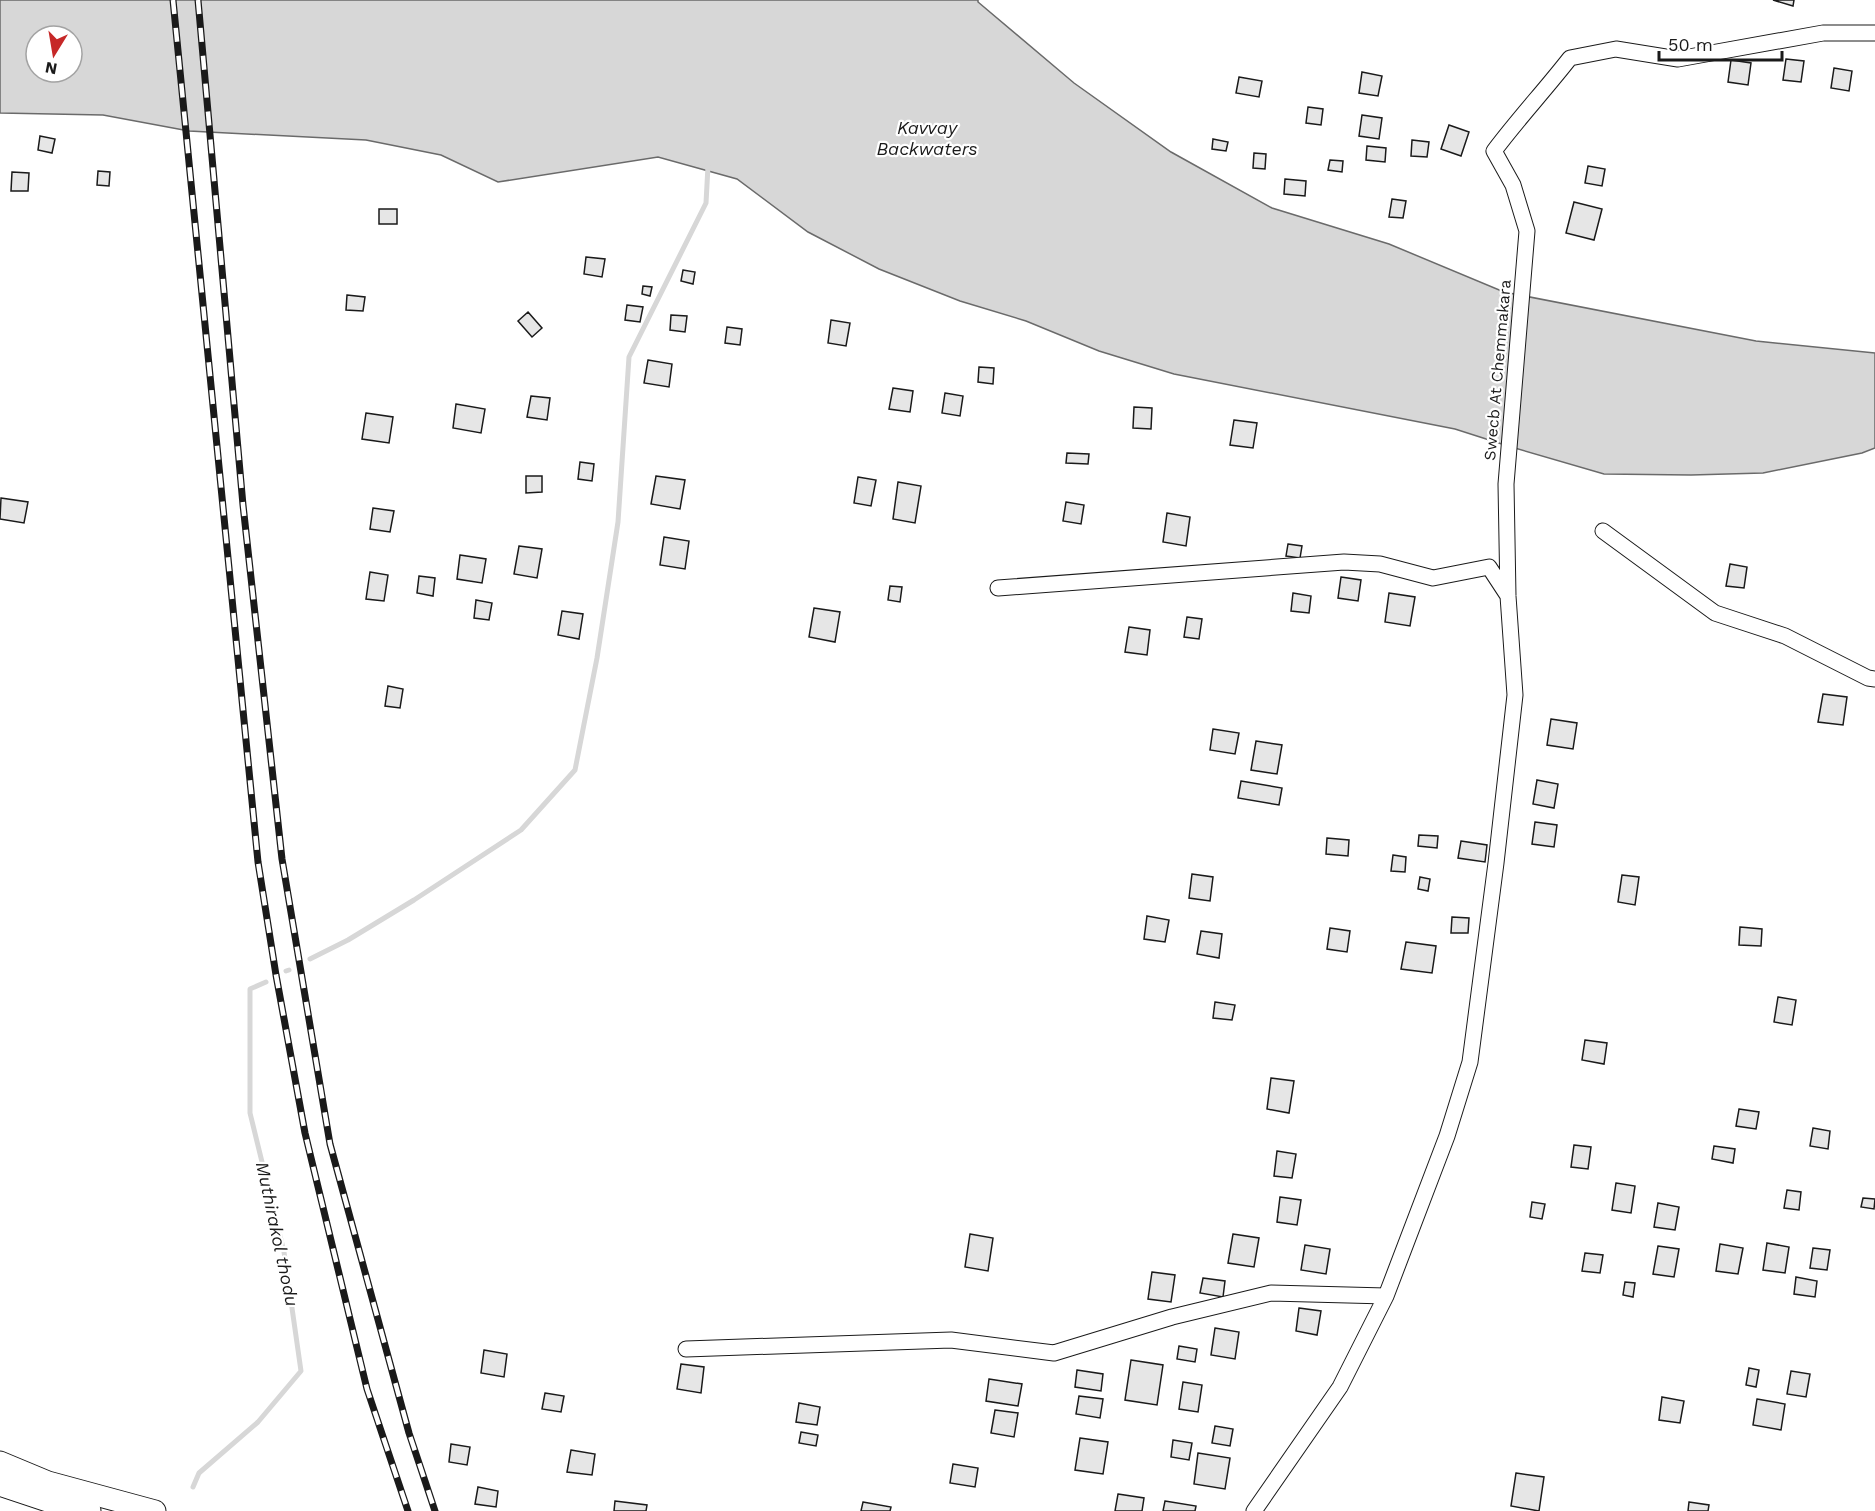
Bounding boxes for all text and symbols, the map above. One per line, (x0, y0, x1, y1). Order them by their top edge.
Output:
north arrow (24, 24, 84, 84)
scale bar (1659, 24, 1782, 62)
text: 50 m (1668, 34, 1713, 55)
text: N (44, 58, 59, 79)
water label: Kavvay Backwaters (876, 117, 978, 159)
street label: Swecb At Chemmakara (1480, 279, 1515, 461)
water label: Muthirakol thodu (252, 1160, 303, 1308)

